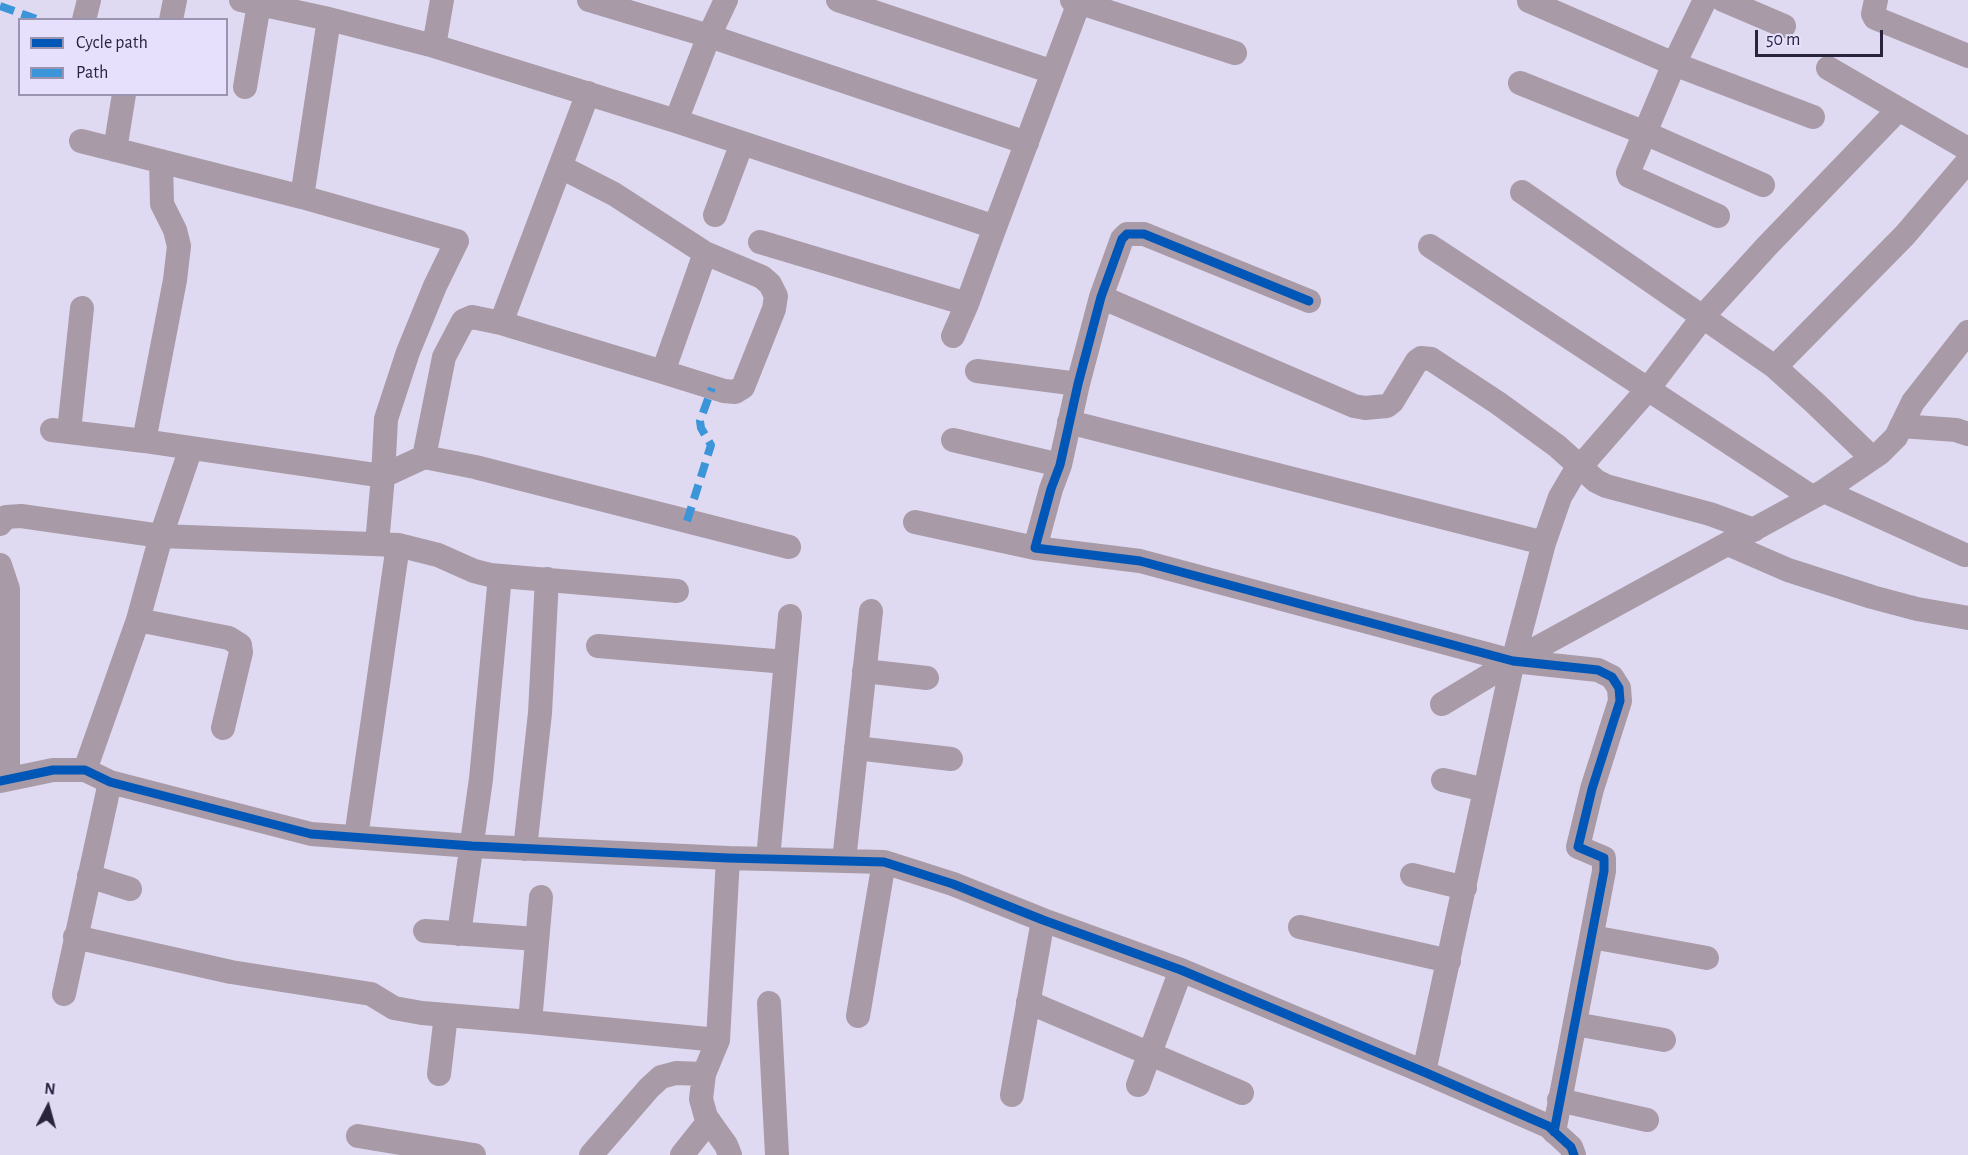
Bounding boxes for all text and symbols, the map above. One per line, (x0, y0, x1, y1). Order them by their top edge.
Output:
legend (18, 18, 228, 96)
scale bar (1758, 18, 1886, 56)
text: 50 m (1766, 31, 1800, 49)
text: Cycle path (76, 34, 148, 52)
text: Path (76, 64, 108, 82)
north arrow (18, 1077, 78, 1137)
text: N (44, 1081, 56, 1098)

